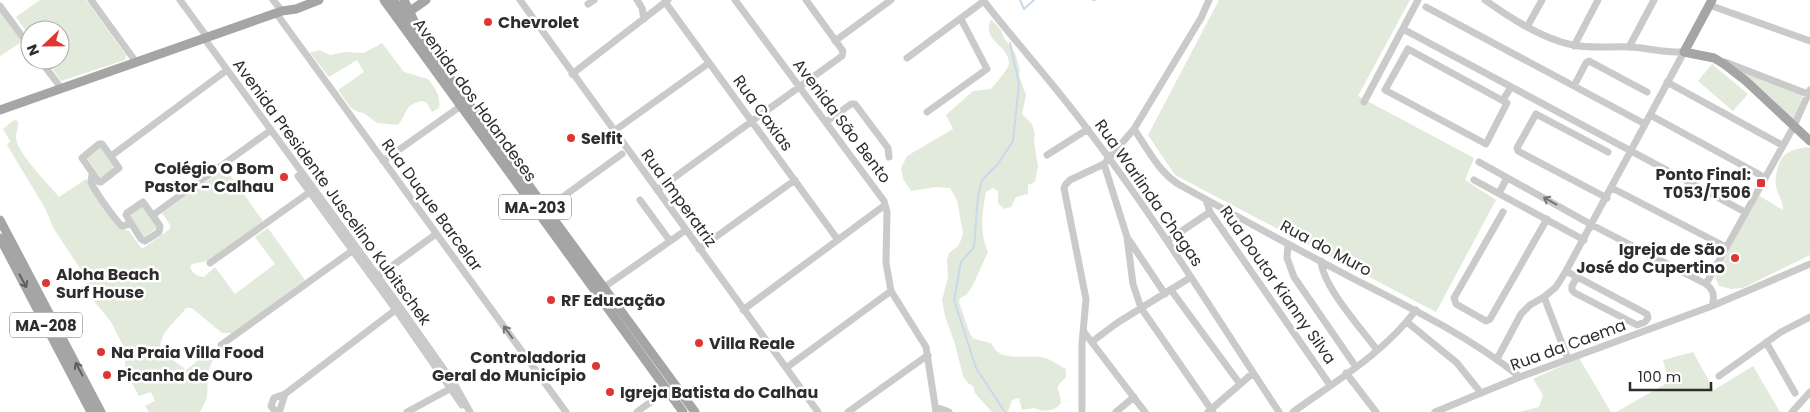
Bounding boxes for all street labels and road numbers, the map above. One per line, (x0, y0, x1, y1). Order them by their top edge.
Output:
street label: Avenida dos Holandeses (408, 14, 542, 186)
street label: Avenida Presidente Juscelino Kubitschek (227, 54, 437, 331)
street label: Avenida São Bento (788, 54, 896, 188)
street label: Rua Caxias (728, 70, 798, 156)
street label: Rua Warlinda Chagas (1089, 115, 1209, 271)
street label: Rua Duque Barcelar (376, 134, 488, 276)
street label: Rua Imperatriz (636, 144, 722, 252)
road number: MA-203 (499, 194, 571, 220)
street label: Rua Doutor Kianny Silva (1215, 201, 1341, 369)
street label: Rua do Muro (1276, 214, 1376, 282)
road number: MA-208 (10, 312, 82, 338)
street label: Rua da Caema (1507, 313, 1629, 377)

